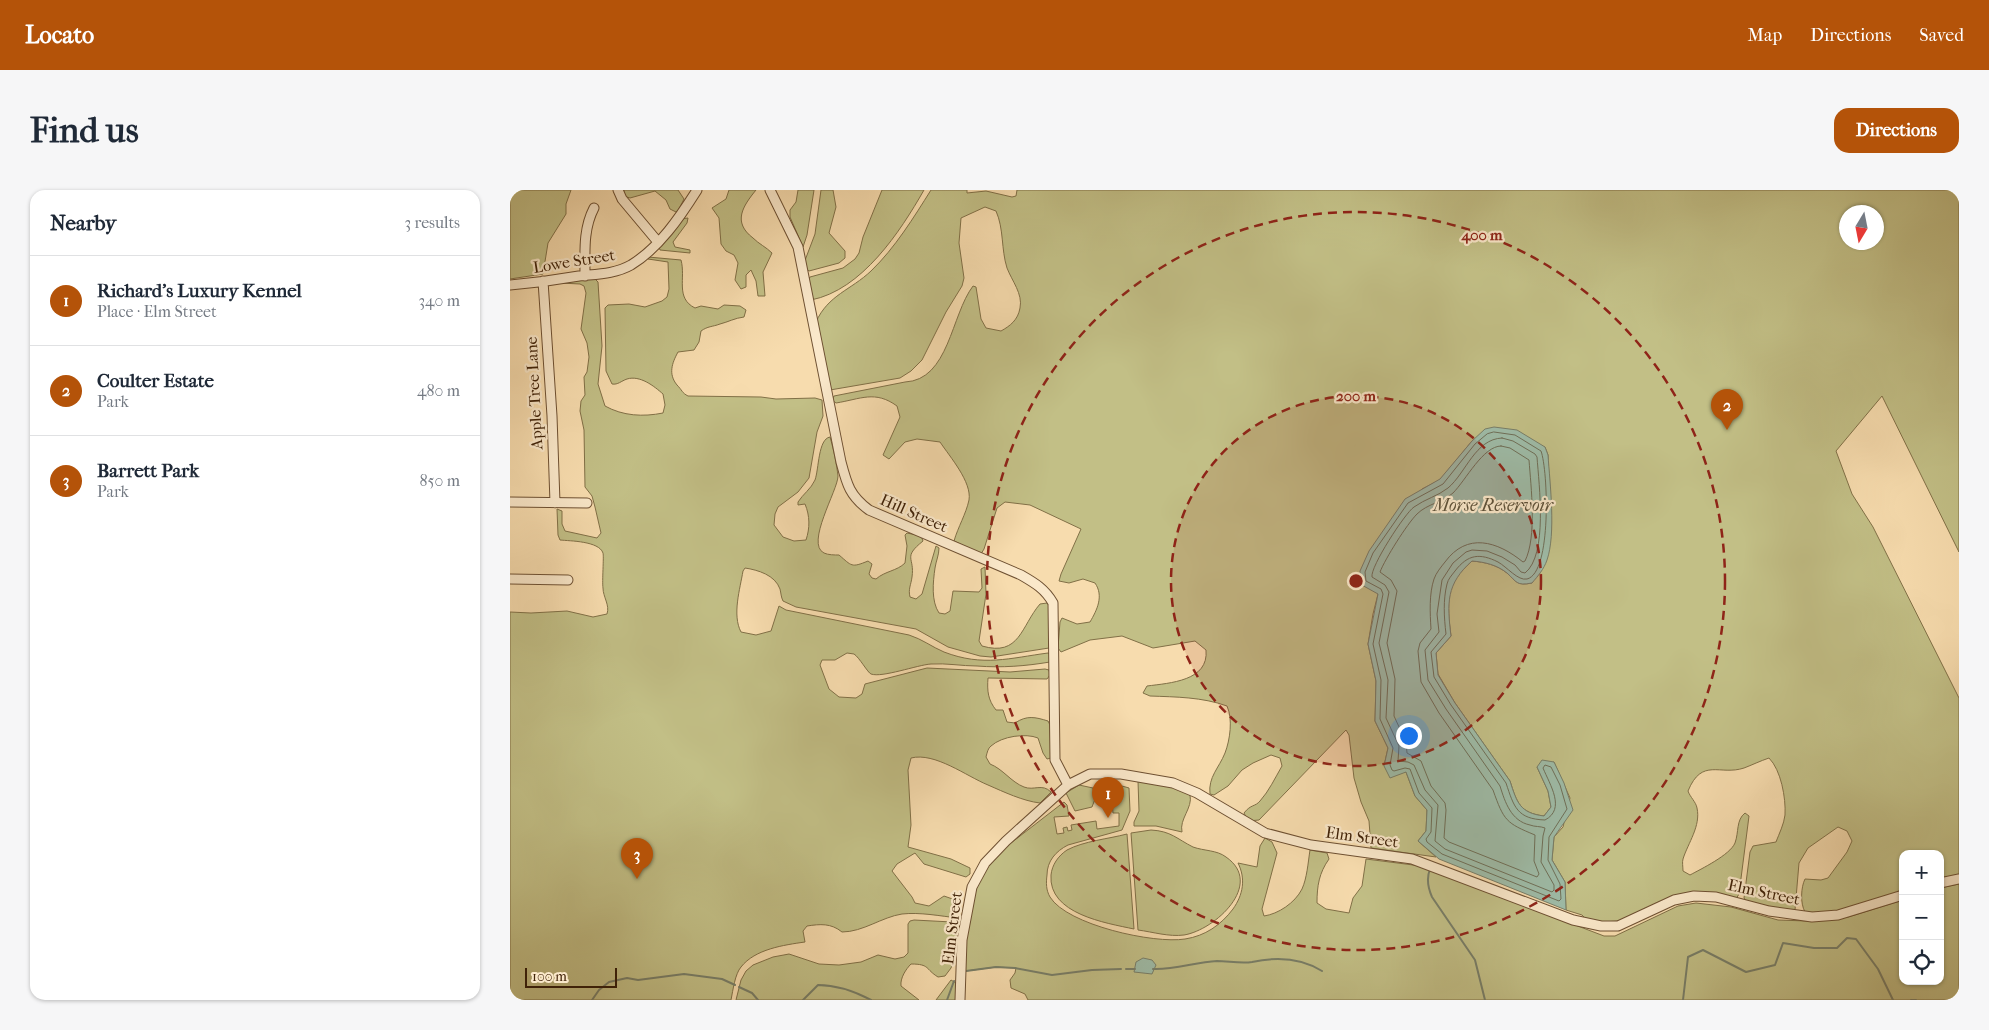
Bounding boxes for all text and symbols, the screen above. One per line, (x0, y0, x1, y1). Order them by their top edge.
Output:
text: Locato (25, 21, 94, 49)
text: Map (1748, 25, 1782, 46)
text: Directions (1810, 25, 1891, 46)
text: Saved (1919, 25, 1964, 46)
button: Directions (1834, 108, 1959, 153)
text: Find us (30, 110, 139, 151)
north arrow (1839, 205, 1884, 250)
text: Nearby (50, 211, 116, 235)
text: 3 results (404, 213, 460, 232)
text: 400 m (1460, 226, 1503, 244)
street label: Lowe Street (532, 245, 617, 277)
text: Richard's Luxury Kennel (97, 280, 302, 302)
text: 1 (63, 291, 69, 310)
text: 340 m (418, 291, 460, 310)
text: Place · Elm Street (97, 302, 217, 321)
street label: Apple Tree Lane (522, 336, 546, 451)
text: Coulter Estate (97, 370, 214, 392)
text: 2 (62, 381, 70, 400)
text: 480 m (417, 381, 460, 400)
text: 200 m (1336, 387, 1376, 405)
pin: 2 (1711, 389, 1743, 430)
text: Park (97, 392, 129, 411)
text: Barrett Park (97, 460, 199, 482)
text: 3 (63, 471, 69, 490)
text: 850 m (420, 471, 460, 490)
text: Park (97, 482, 129, 501)
street label: Hill Street (877, 490, 951, 536)
water label: Morse Reservoir (1431, 495, 1555, 516)
centre of rings (1347, 572, 1365, 590)
your location (1396, 723, 1422, 749)
pin: 1 (1092, 777, 1124, 818)
street label: Elm Street (1324, 823, 1400, 852)
pin: 3 (621, 838, 653, 879)
map controls (1899, 850, 1944, 985)
button: + (1899, 850, 1944, 895)
street label: Elm Street (1726, 875, 1802, 909)
street label: Elm Street (938, 890, 966, 965)
button: − (1899, 895, 1944, 940)
button: locate (1899, 940, 1944, 985)
scale bar (525, 965, 618, 988)
text: 100 m (532, 968, 567, 985)

